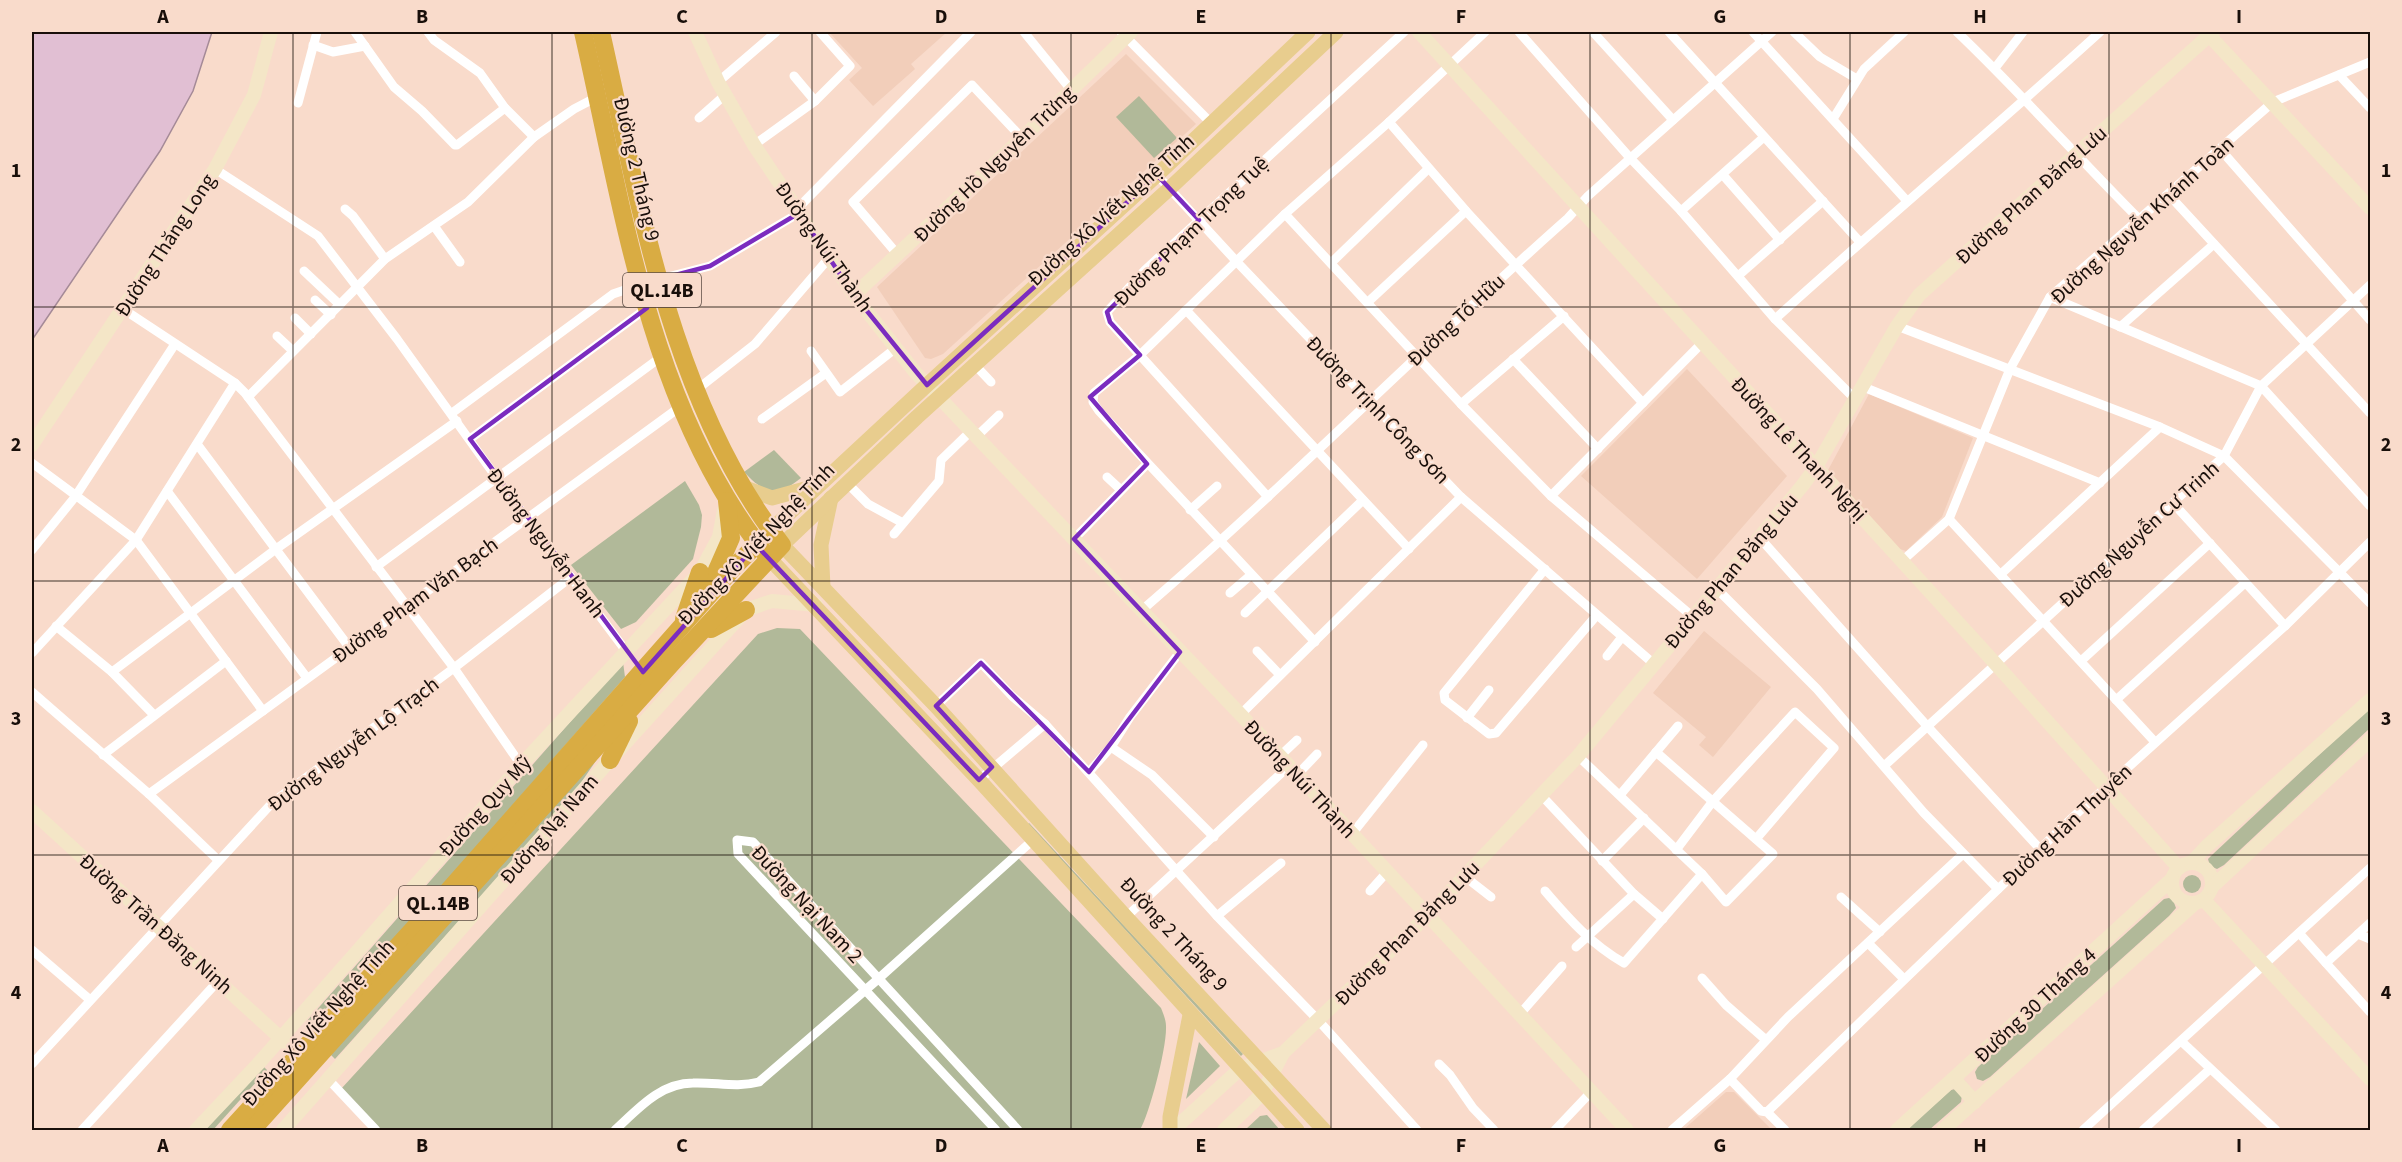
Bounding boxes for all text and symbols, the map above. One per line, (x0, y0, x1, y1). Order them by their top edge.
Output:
text: A (156, 3, 169, 31)
text: B (416, 3, 428, 31)
text: C (676, 3, 688, 31)
text: D (935, 3, 947, 31)
text: E (1196, 3, 1206, 31)
text: F (1456, 3, 1466, 31)
text: G (1714, 3, 1726, 31)
text: H (1973, 3, 1987, 31)
text: I (2236, 3, 2242, 31)
street label: Đường Hồ Nguyên Trừng (907, 79, 1082, 249)
street label: Đường 2 Tháng 9 (606, 94, 668, 244)
street label: Đường Phan Đăng Lưu (1948, 119, 2114, 271)
street label: Đường Xô Viết Nghệ Tĩnh (1021, 127, 1201, 293)
street label: Đường Nguyễn Khánh Toàn (2043, 129, 2241, 311)
street label: Đường Phạm Trọng Tuệ (1107, 149, 1275, 313)
text: 1 (11, 157, 21, 185)
text: 1 (2381, 157, 2391, 185)
street label: Đường Thăng Long (107, 167, 223, 323)
street label: Đường Núi Thành (768, 176, 880, 318)
street label: Đường Tố Hữu (1400, 267, 1512, 373)
road number: QL.14B (623, 273, 701, 307)
street label: Đường Trịnh Công Sơn (1299, 329, 1457, 491)
street label: Đường Lê Thanh Nghị (1724, 370, 1874, 528)
text: 2 (11, 431, 21, 459)
text: 2 (2381, 431, 2391, 459)
street label: Đường Nguyễn Cư Trinh (2052, 454, 2226, 614)
street label: Đường Xô Viết Nghệ Tĩnh (670, 456, 842, 632)
street label: Đường Nguyễn Hanh (480, 462, 612, 624)
street label: Đường Phan Đăng Lưu (1657, 487, 1805, 655)
street label: Đường Phạm Văn Bạch (326, 530, 504, 670)
street label: Đường Nguyễn Lộ Trạch (261, 669, 445, 819)
text: 3 (11, 705, 21, 733)
text: 3 (2381, 705, 2391, 733)
street label: Đường Núi Thành (1237, 713, 1363, 845)
street label: Đường Quy Mỹ (431, 749, 539, 863)
street label: Đường Hàn Thuyên (1995, 757, 2139, 893)
street label: Đường Nại Nam (493, 767, 605, 891)
street label: Đường Nại Nam 2 (744, 838, 870, 970)
street label: Đường Trần Đăng Ninh (73, 847, 239, 1001)
street label: Đường Phan Đăng Lưu (1327, 853, 1487, 1013)
street label: Đường 2 Tháng 9 (1113, 870, 1235, 998)
road number: QL.14B (399, 886, 477, 920)
street label: Đường Xô Viết Nghệ Tĩnh (235, 933, 401, 1113)
street label: Đường 30 Tháng 4 (1967, 940, 2103, 1070)
text: 4 (11, 979, 22, 1007)
text: 4 (2381, 979, 2392, 1007)
text: A (156, 1132, 169, 1160)
text: B (416, 1132, 428, 1160)
text: C (676, 1132, 688, 1160)
text: D (935, 1132, 947, 1160)
text: E (1196, 1132, 1206, 1160)
text: F (1456, 1132, 1466, 1160)
text: G (1714, 1132, 1726, 1160)
text: H (1973, 1132, 1987, 1160)
text: I (2236, 1132, 2242, 1160)

